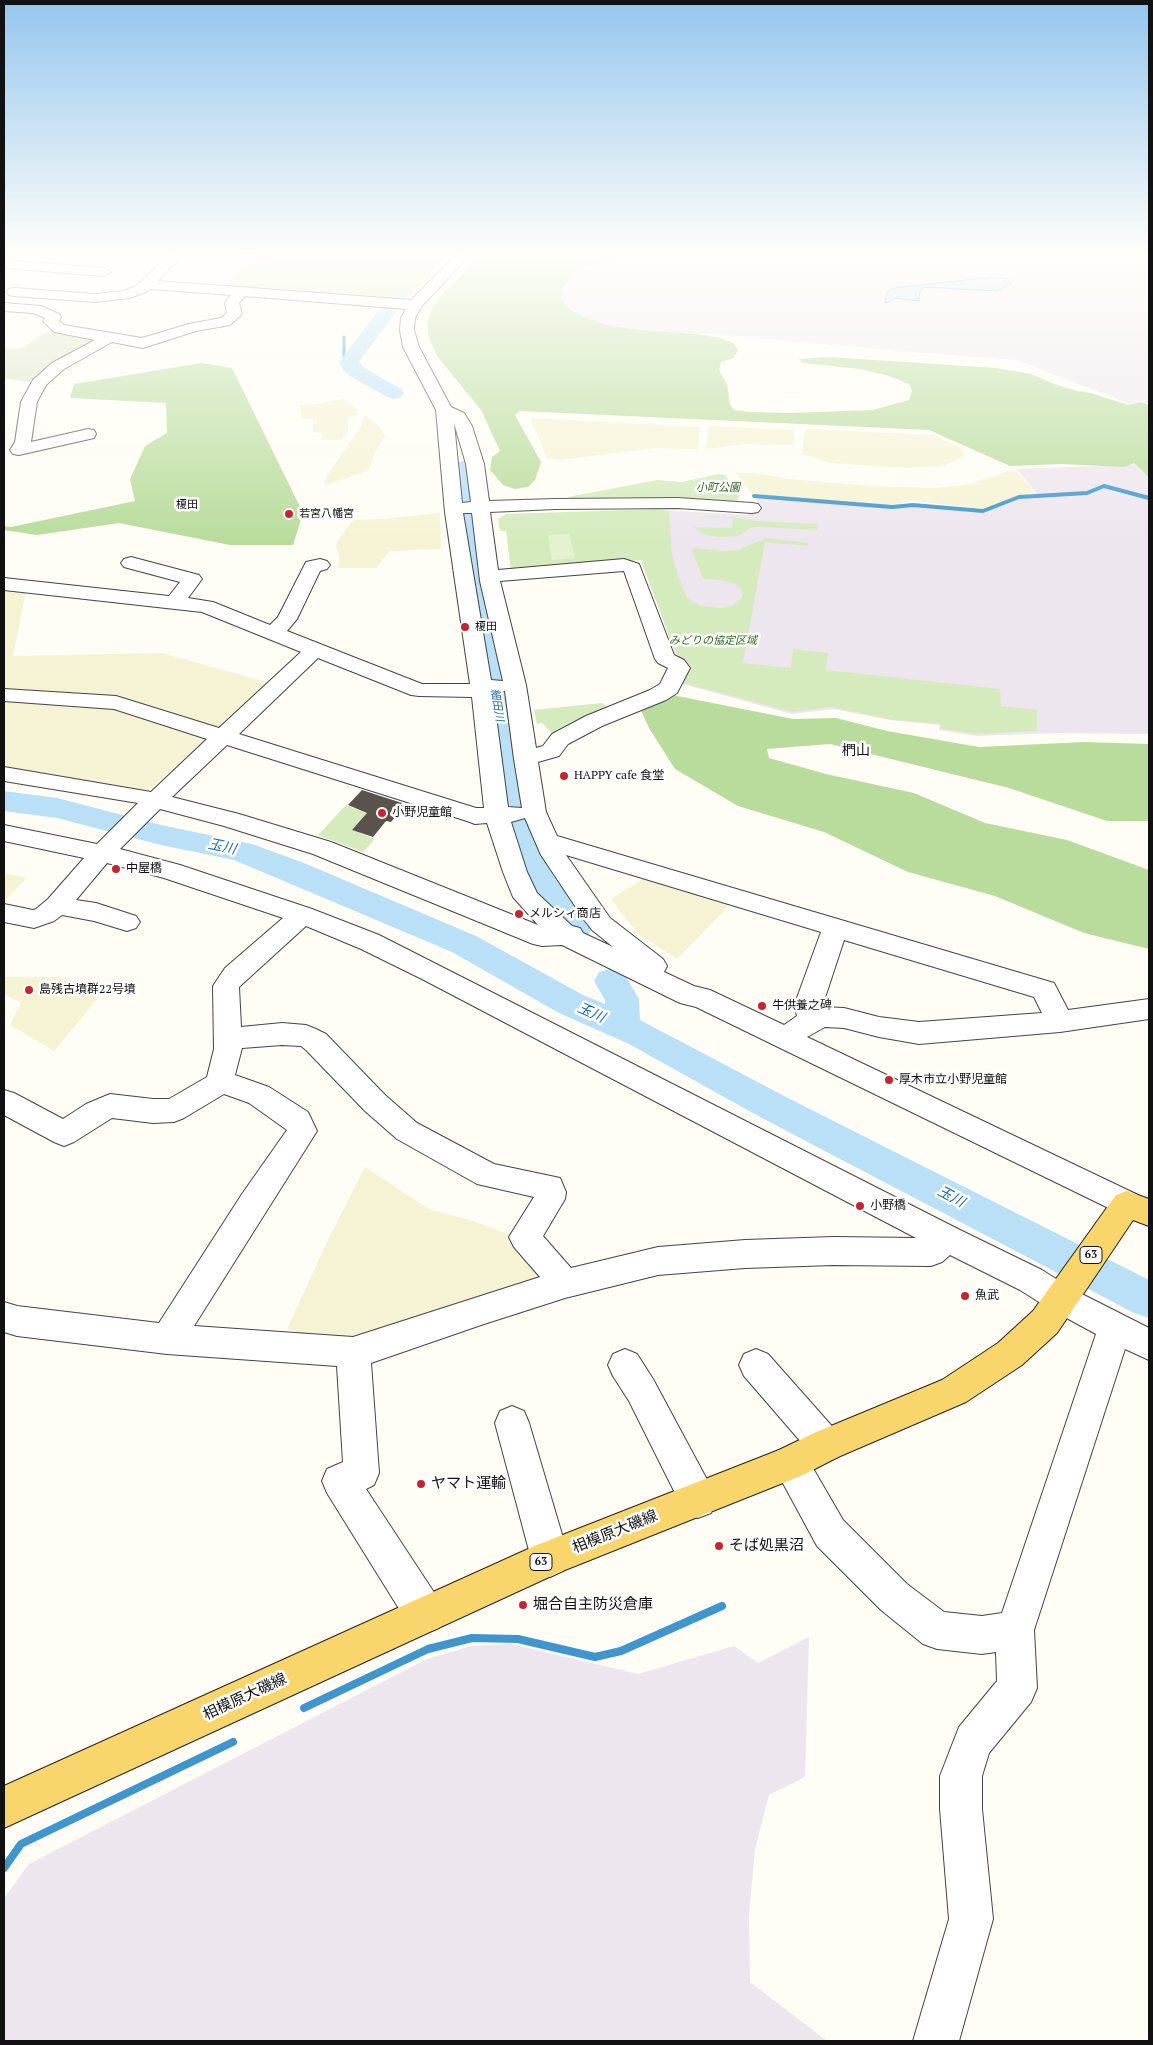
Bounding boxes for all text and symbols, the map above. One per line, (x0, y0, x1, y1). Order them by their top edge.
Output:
park label: 小町公園 (696, 481, 740, 495)
district label: 榎田 (176, 498, 198, 512)
place label: 若宮八幡宮 (299, 507, 354, 521)
marker: 若宮八幡宮 (283, 508, 295, 520)
place label: 榎田 (475, 620, 497, 634)
marker: 榎田 (459, 621, 471, 633)
park label: みどりの協定区域 (669, 634, 757, 648)
water label: 細田川 (488, 688, 506, 722)
district label: 椚山 (842, 743, 870, 759)
place label: HAPPY cafe 食堂 (574, 769, 664, 783)
marker: HAPPY cafe 食堂 (558, 770, 570, 782)
place label: 小野児童館 (392, 806, 452, 820)
marker: 小野児童館 (376, 807, 388, 819)
water label: 玉川 (207, 836, 237, 858)
place label: 中屋橋 (126, 862, 162, 876)
marker: 中屋橋 (110, 863, 122, 875)
place label: メルシィ商店 (529, 907, 601, 921)
marker: メルシィ商店 (513, 908, 525, 920)
place label: 島残古墳群22号墳 (39, 983, 136, 997)
marker: 島残古墳群22号墳 (23, 984, 35, 996)
place label: 牛供養之碑 (772, 999, 832, 1013)
water label: 玉川 (575, 1000, 607, 1026)
marker: 牛供養之碑 (756, 1000, 768, 1012)
place label: 厚木市立小野児童館 (899, 1073, 1007, 1087)
marker: 厚木市立小野児童館 (883, 1074, 895, 1086)
water label: 玉川 (935, 1183, 967, 1211)
place label: 小野橋 (870, 1199, 906, 1213)
marker: 小野橋 (854, 1200, 866, 1212)
road number: 63 (1080, 1246, 1102, 1264)
place label: 魚武 (975, 1289, 999, 1303)
marker: 魚武 (959, 1290, 971, 1302)
place label: ヤマト運輸 (431, 1475, 506, 1493)
marker: ヤマト運輸 (415, 1478, 427, 1490)
street label: 相模原大磯線 (570, 1507, 660, 1557)
place label: そば処黒沼 (729, 1537, 804, 1555)
marker: そば処黒沼 (713, 1540, 725, 1552)
road number: 63 (530, 1554, 552, 1570)
place label: 堀合自主防災倉庫 (533, 1596, 653, 1614)
marker: 堀合自主防災倉庫 (517, 1599, 529, 1611)
street label: 相模原大磯線 (200, 1670, 290, 1724)

